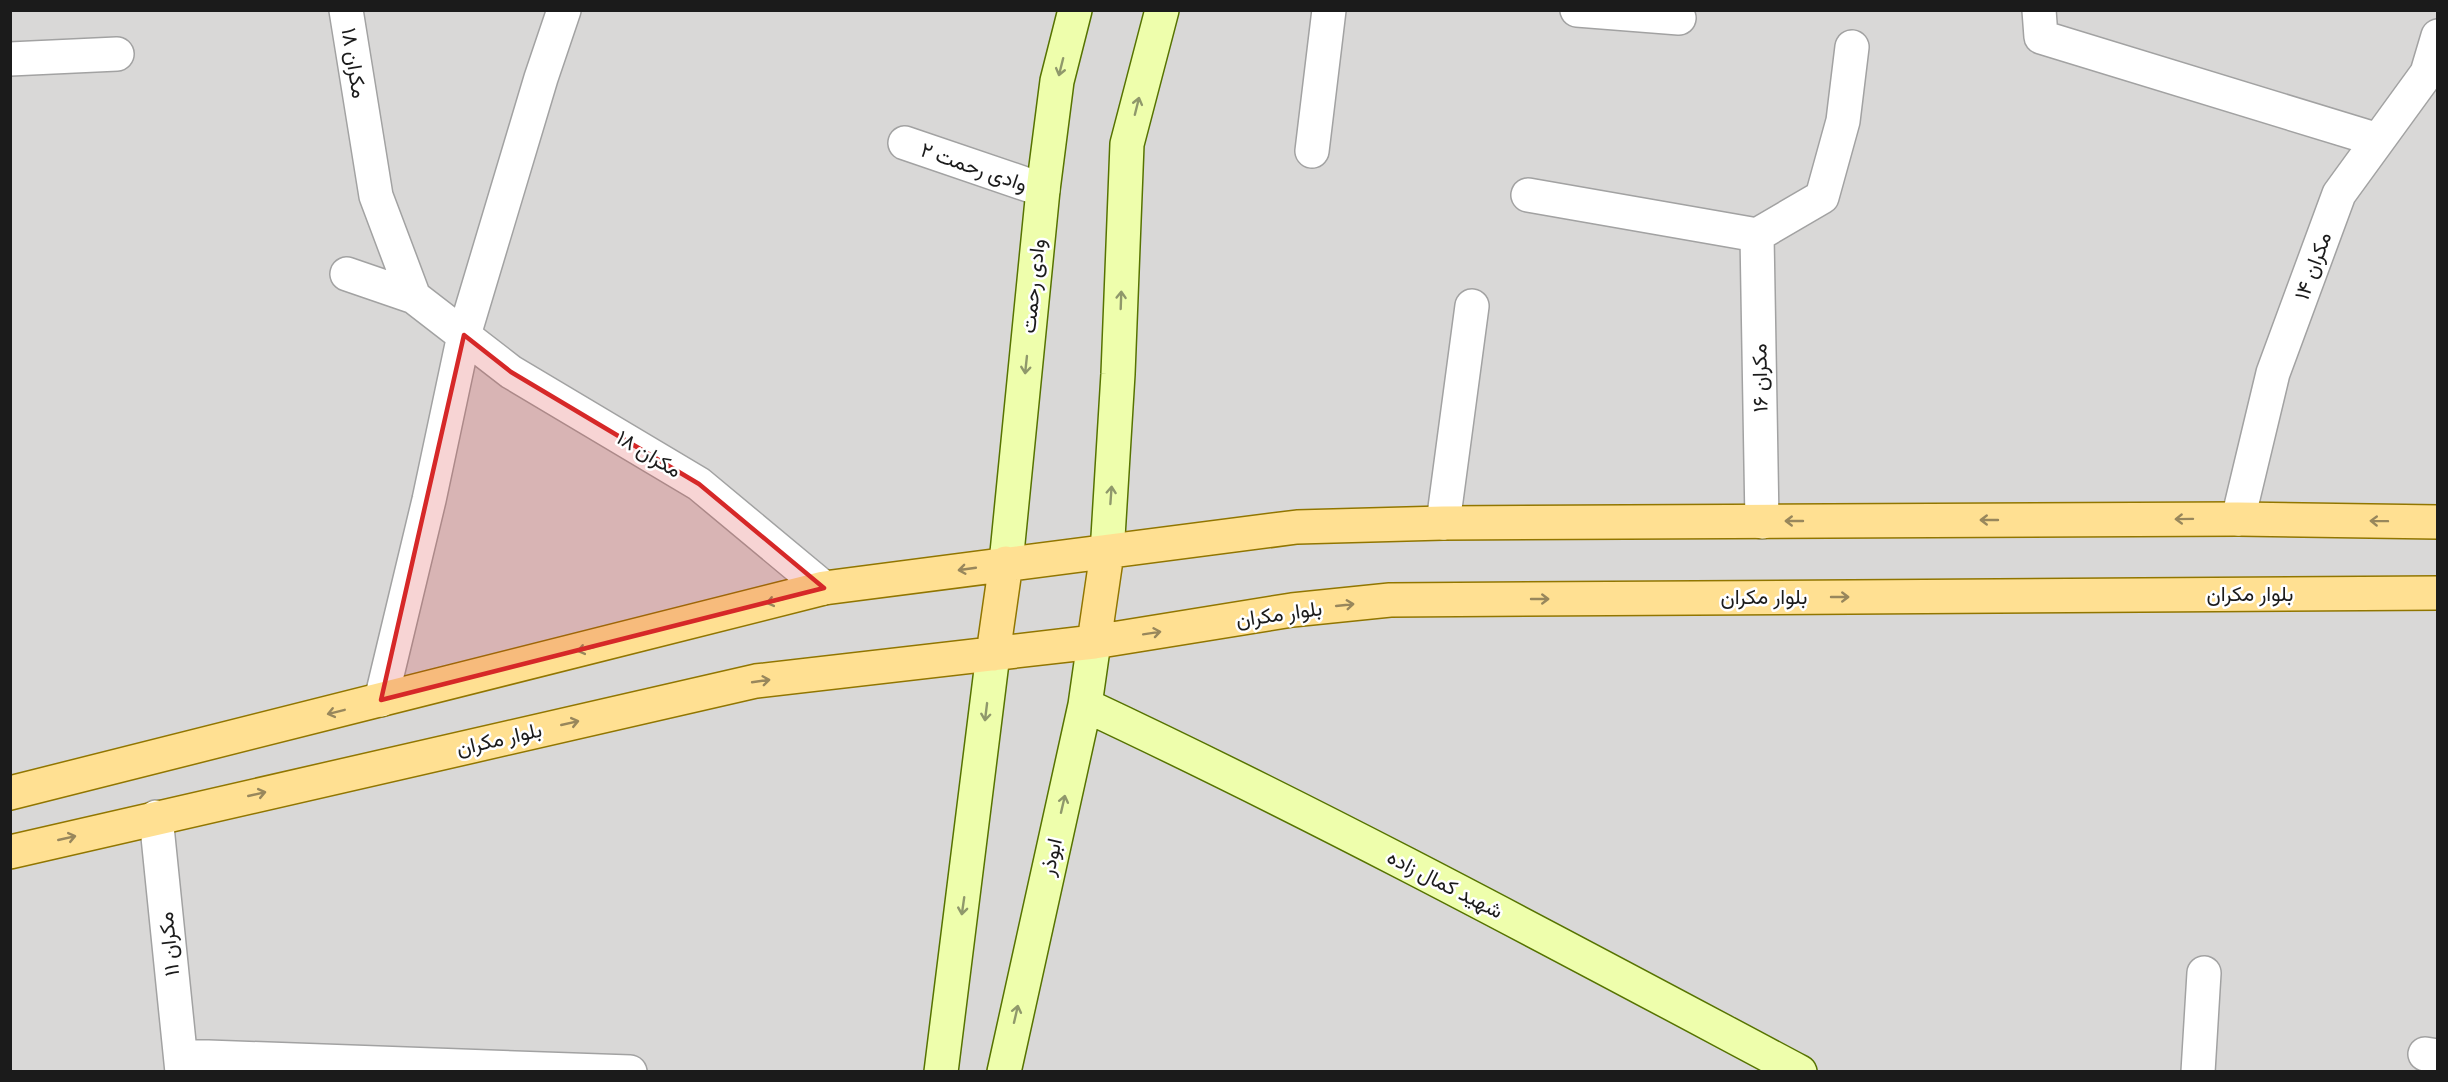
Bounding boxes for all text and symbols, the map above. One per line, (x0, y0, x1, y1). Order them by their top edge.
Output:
street label: مکران ۱۸ (336, 26, 374, 100)
one-way arrow (1054, 57, 1066, 76)
one-way arrow (1132, 97, 1144, 116)
street label: وادی رحمت ۲ (917, 135, 1031, 197)
street label: مکران ۱۴ (2287, 228, 2337, 304)
street label: وادی رحمت (1013, 237, 1051, 335)
one-way arrow (1116, 291, 1127, 310)
street label: مکران ۱۶ (1744, 343, 1774, 413)
one-way arrow (1020, 355, 1031, 375)
street label: مکران ۱۸ (612, 423, 687, 483)
one-way arrow (1105, 485, 1116, 505)
one-way arrow (2175, 513, 2195, 525)
one-way arrow (1980, 514, 2000, 526)
one-way arrow (1785, 515, 1805, 527)
one-way arrow (2370, 515, 2390, 527)
one-way arrow (958, 563, 977, 574)
street label: بلوار مکران (2207, 579, 2293, 607)
street label: بلوار مکران (1721, 582, 1807, 610)
one-way arrow (1829, 591, 1849, 602)
street label: بلوار مکران (1234, 593, 1324, 633)
one-way arrow (1529, 593, 1549, 605)
one-way arrow (766, 595, 785, 607)
one-way arrow (1335, 599, 1354, 610)
one-way arrow (1142, 627, 1161, 638)
one-way arrow (577, 643, 596, 655)
one-way arrow (750, 675, 770, 686)
one-way arrow (980, 702, 991, 722)
one-way arrow (326, 706, 345, 718)
street label: بلوار مکران (453, 715, 544, 761)
one-way arrow (560, 717, 580, 728)
one-way arrow (248, 788, 267, 800)
one-way arrow (1058, 794, 1070, 813)
one-way arrow (57, 831, 76, 843)
street label: ابوذر (1032, 835, 1068, 879)
street label: شهید کمال زاده (1383, 842, 1508, 924)
one-way arrow (957, 896, 968, 915)
street label: مکران ۱۱ (151, 910, 185, 978)
one-way arrow (1011, 1005, 1023, 1024)

